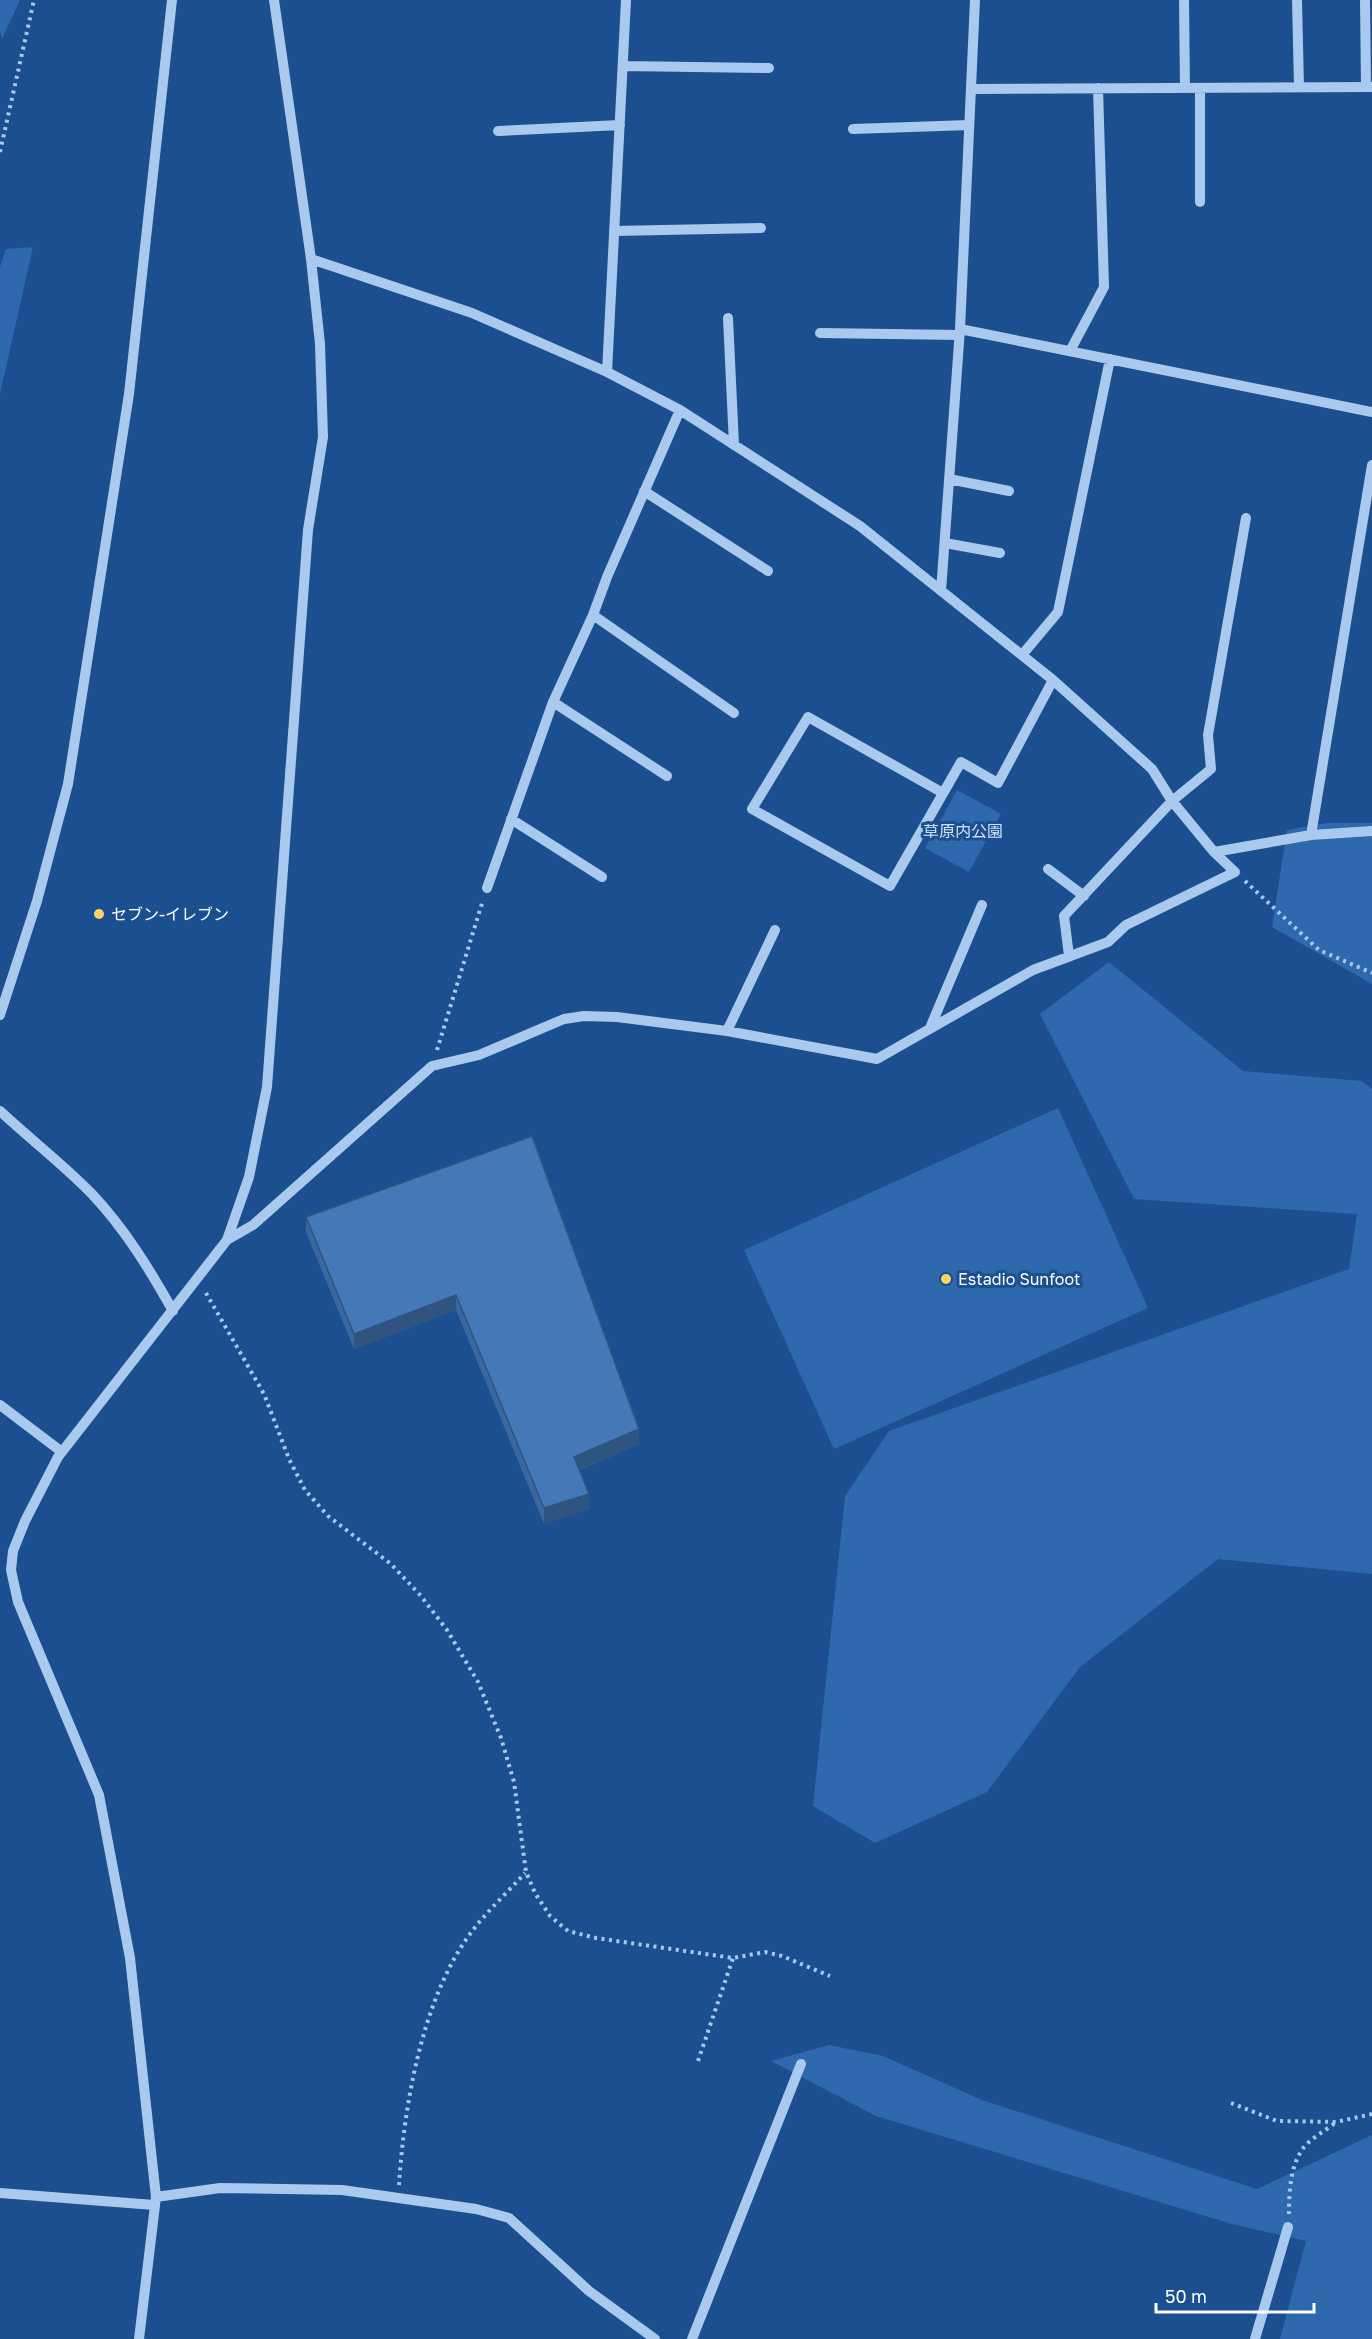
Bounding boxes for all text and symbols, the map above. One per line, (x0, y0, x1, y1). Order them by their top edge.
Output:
park label: 草原内公園 (923, 821, 1003, 841)
place label: セブン-イレブン (111, 904, 229, 924)
marker: セブン-イレブン (92, 907, 106, 921)
place label: Estadio Sunfoot (958, 1269, 1080, 1289)
marker: Estadio Sunfoot (939, 1272, 953, 1286)
scale bar (1156, 2276, 1314, 2314)
text: 50 m (1165, 2285, 1207, 2307)

